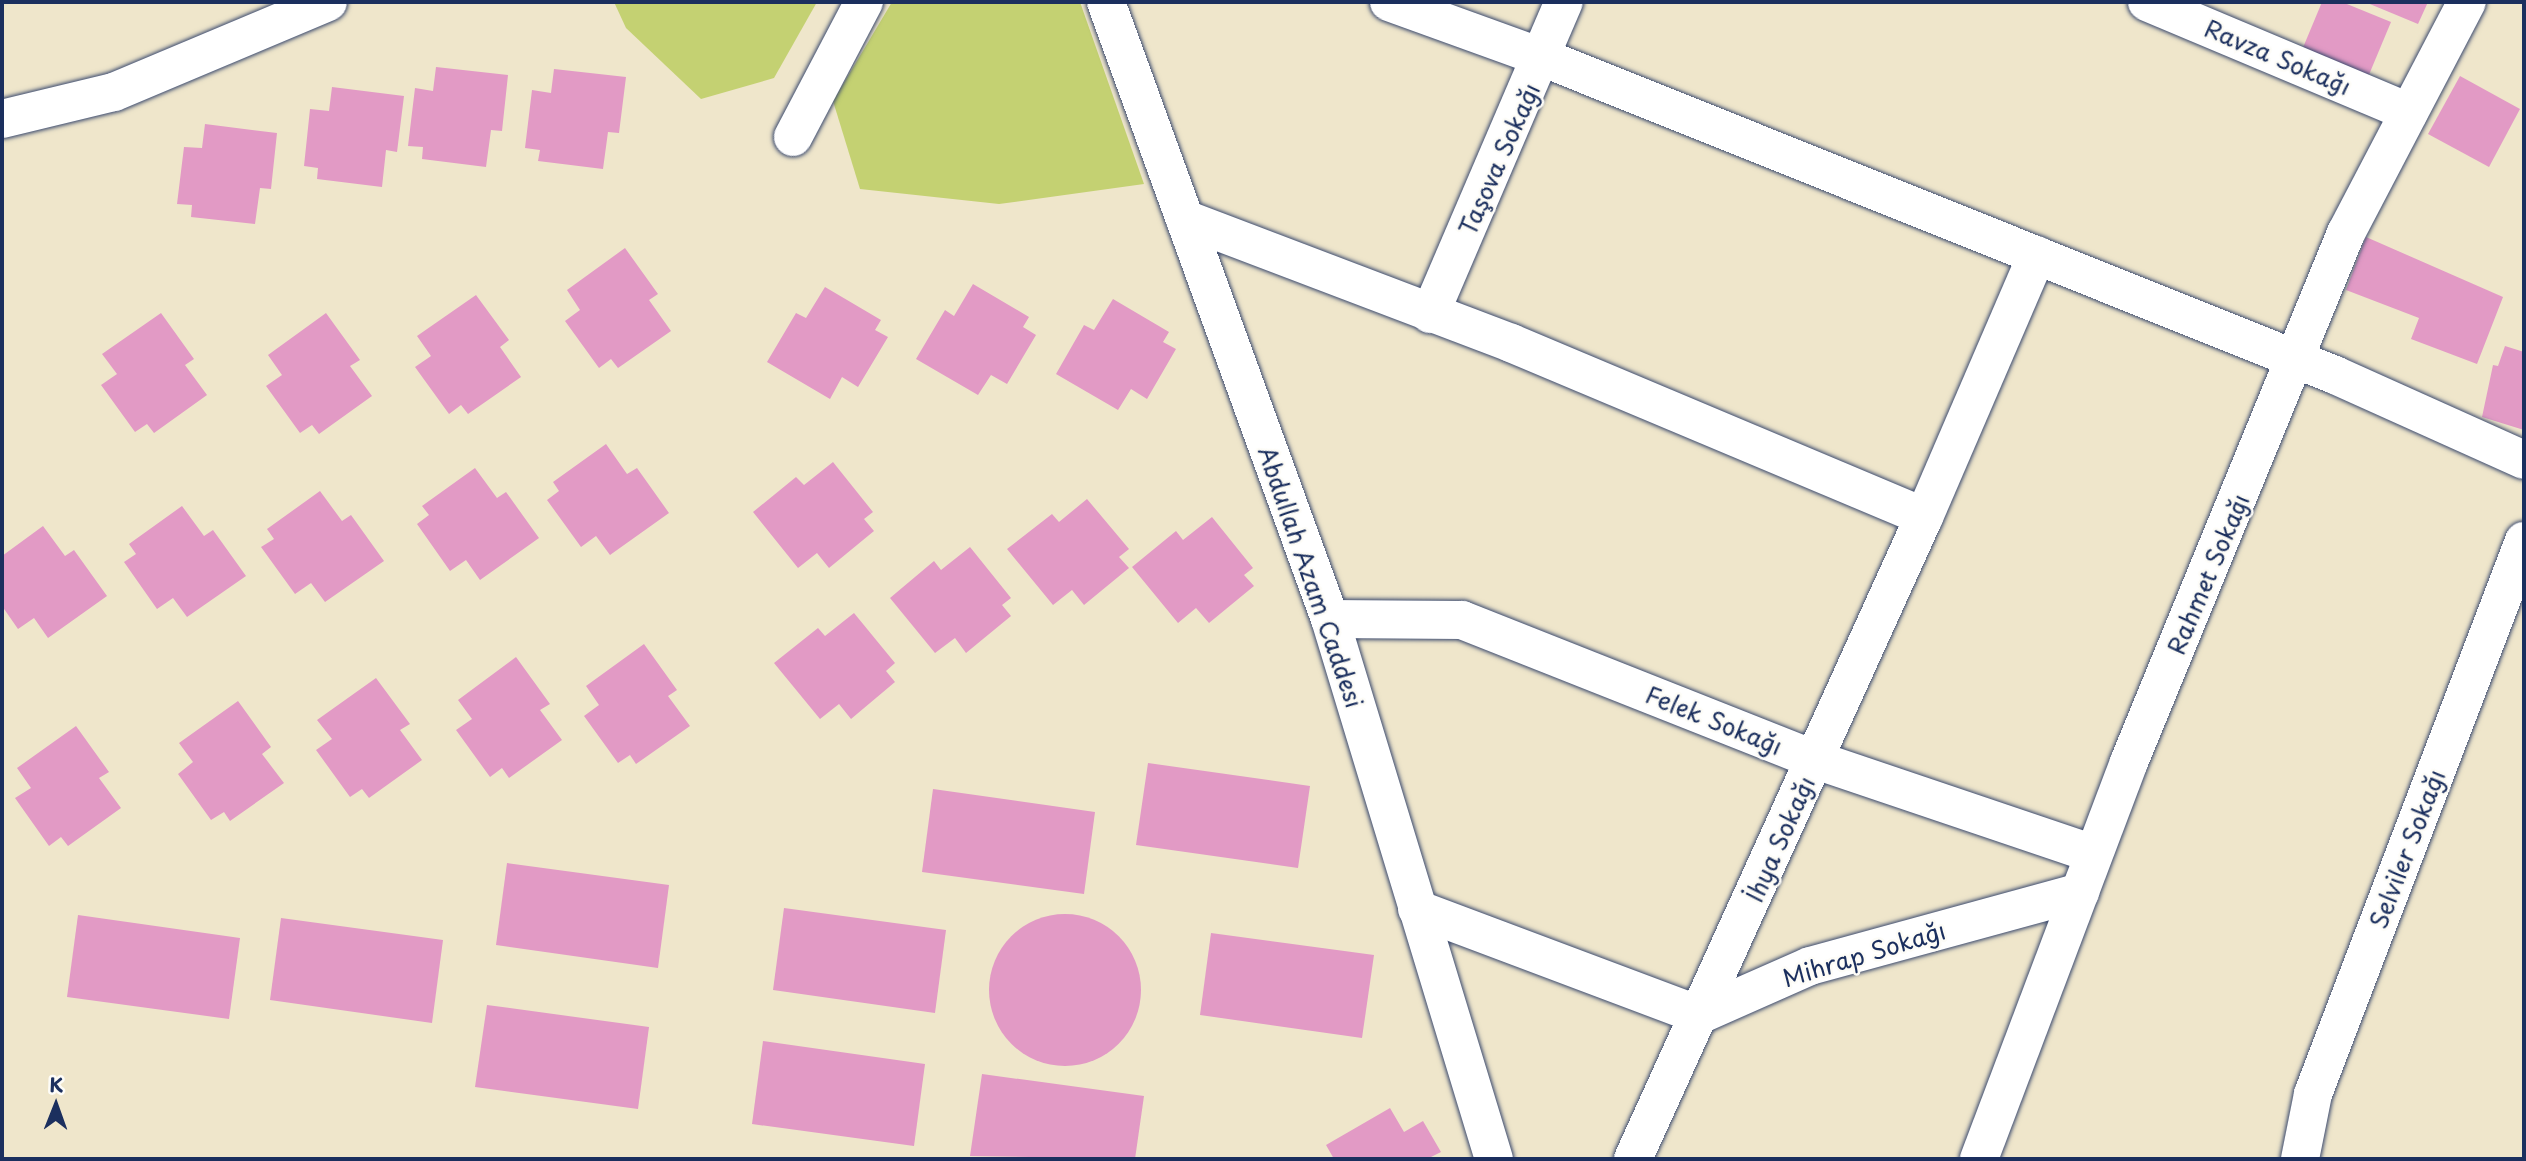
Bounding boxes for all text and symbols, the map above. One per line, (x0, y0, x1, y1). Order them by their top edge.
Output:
street label: Ravza Sokağı (2201, 13, 2355, 101)
street label: Taşova Sokağı (1452, 78, 1546, 240)
street label: Abdullah Azam Caddesi (1253, 442, 1369, 712)
street label: Rahmet Sokağı (2160, 488, 2256, 660)
street label: Felek Sokağı (1641, 679, 1787, 761)
street label: Selviler Sokağı (2363, 764, 2451, 934)
street label: İhya Sokağı (1739, 771, 1821, 907)
street label: Mihrap Sokağı (1779, 916, 1949, 992)
north arrow (21, 1070, 91, 1140)
text: K (49, 1070, 64, 1098)

